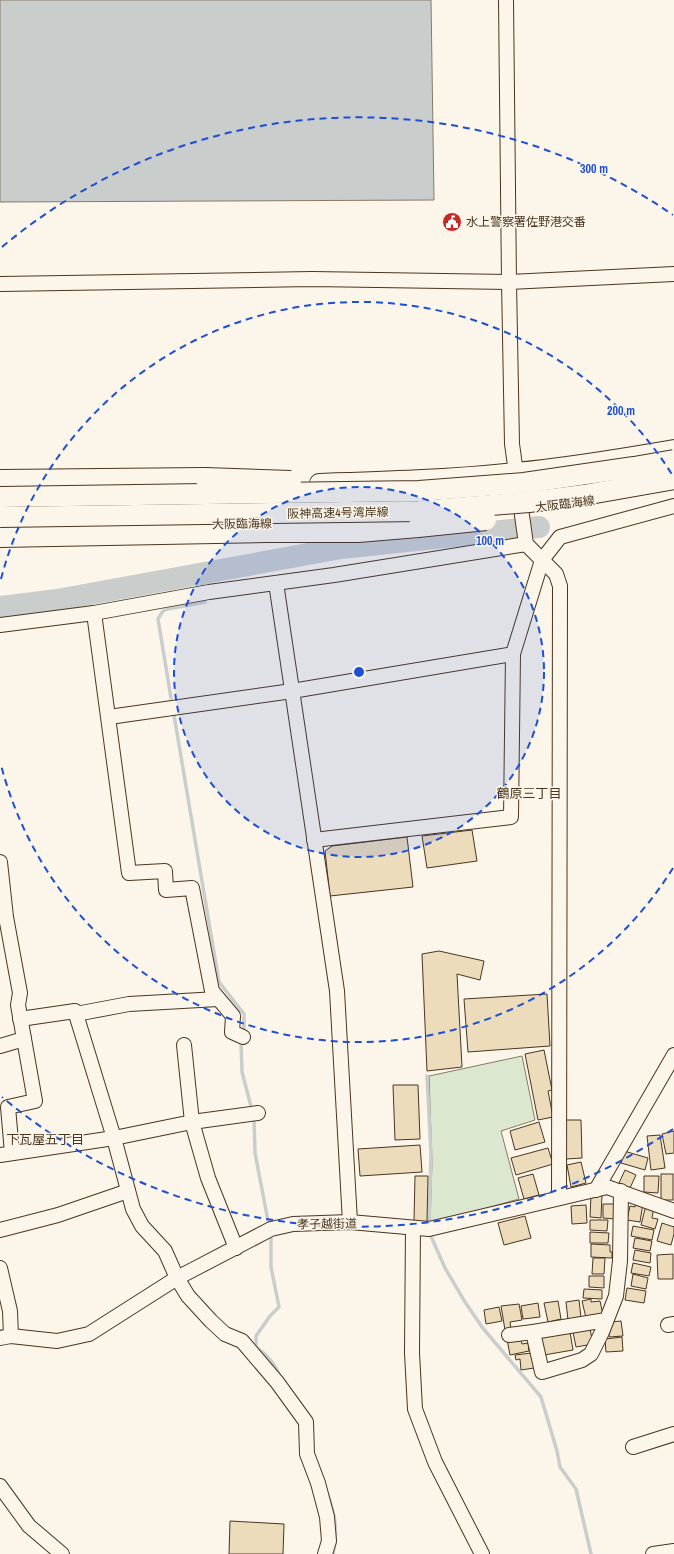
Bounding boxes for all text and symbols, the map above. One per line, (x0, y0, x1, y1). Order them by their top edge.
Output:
text: 300 m (580, 161, 608, 177)
public building icon: 水上警察署佐野港交番 (441, 211, 463, 233)
place label: 水上警察署佐野港交番 (466, 214, 586, 230)
text: 200 m (607, 403, 635, 419)
street label: 大阪臨海線 (534, 492, 596, 516)
street label: 阪神高速4号湾岸線 (287, 504, 389, 522)
street label: 大阪臨海線 (212, 515, 272, 533)
text: 100 m (476, 533, 504, 549)
centre of rings (352, 665, 366, 679)
district label: 鶴原三丁目 (496, 785, 562, 802)
district label: 下瓦屋五丁目 (6, 1131, 84, 1148)
street label: 孝子越街道 (297, 1215, 357, 1233)

